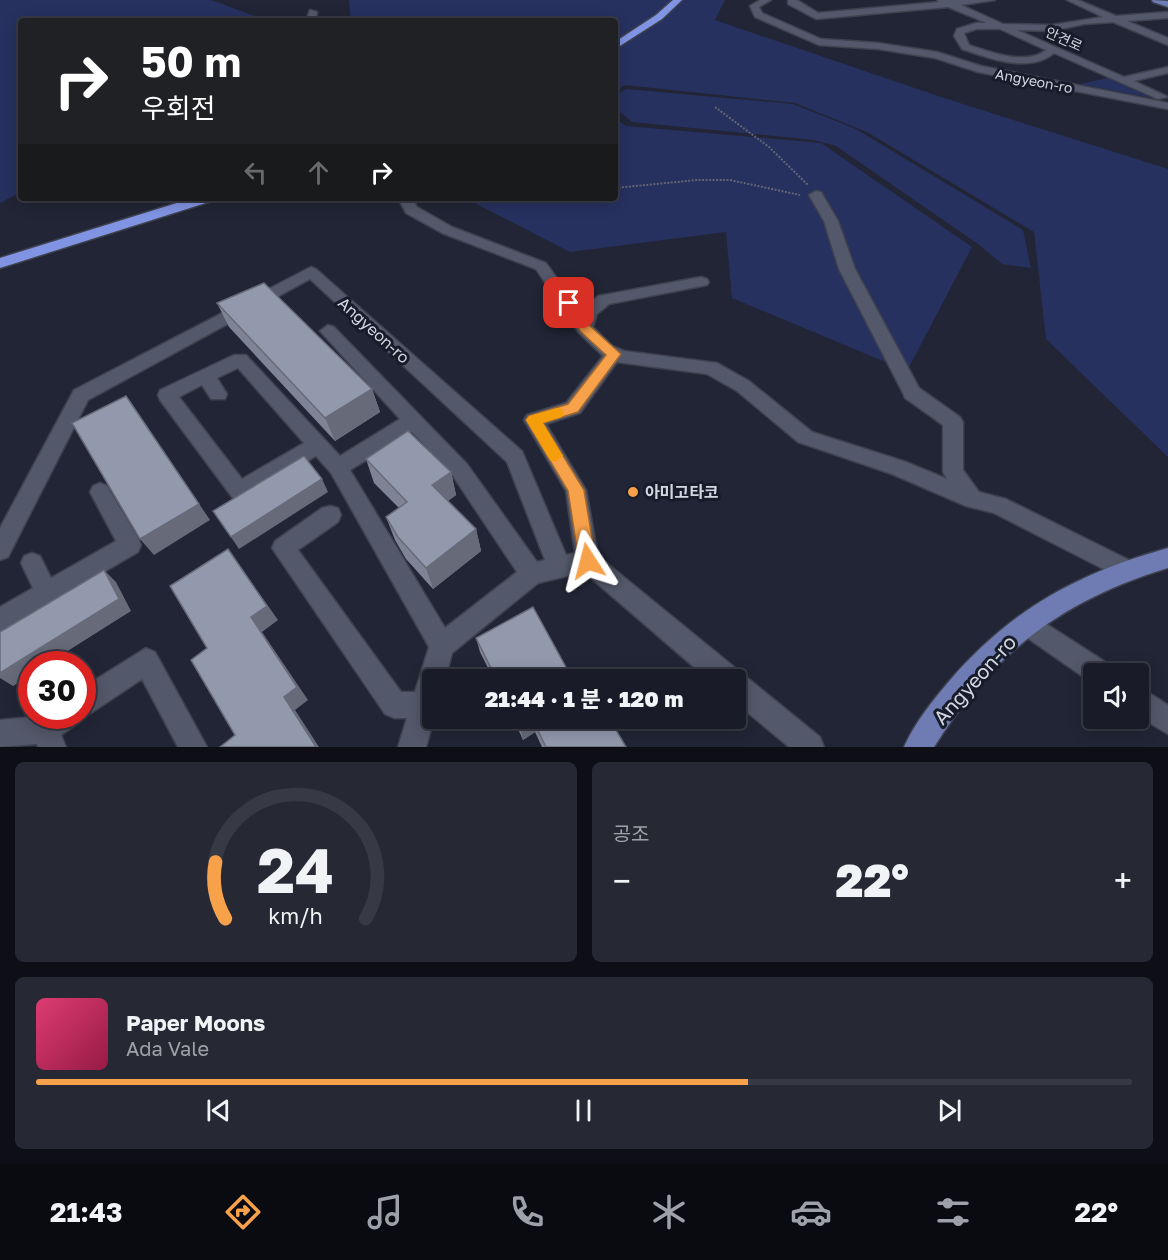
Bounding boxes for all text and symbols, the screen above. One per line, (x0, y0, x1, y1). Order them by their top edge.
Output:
street label: 안견로 (1043, 23, 1085, 54)
text: 50 m (141, 36, 241, 86)
icon: right (42, 42, 120, 120)
street label: Angyeon-ro (994, 65, 1074, 96)
text: 우회전 (141, 92, 216, 124)
icon: left (239, 156, 272, 189)
icon: ahead (302, 156, 335, 189)
icon: right (365, 156, 398, 189)
pin (543, 277, 594, 328)
icon: arrive (552, 286, 585, 319)
street label: Angyeon-ro (334, 293, 414, 367)
place label: 아미고타코 (645, 482, 719, 502)
marker: 아미고타코 (626, 485, 640, 499)
position arrow (556, 529, 620, 593)
street label: Angyeon-ro (928, 630, 1021, 729)
speed limit sign: 30 (18, 651, 96, 729)
map controls (1083, 663, 1149, 729)
button: sound (1083, 663, 1149, 729)
text: 21:44 · 1 분 · 120 m (485, 685, 683, 712)
text: 공조 (613, 821, 649, 845)
text: 24 (257, 832, 334, 907)
text: 22° (836, 853, 909, 907)
text: − (613, 861, 631, 900)
text: + (1114, 861, 1132, 900)
text: km/h (268, 903, 323, 929)
text: Paper Moons (126, 1009, 265, 1036)
text: Ada Vale (126, 1036, 209, 1060)
icon: previous (202, 1094, 235, 1127)
icon: pause (567, 1094, 600, 1127)
icon: next (933, 1094, 966, 1127)
icon: directions (222, 1191, 264, 1233)
icon: music (364, 1191, 406, 1233)
icon: phone (506, 1191, 548, 1233)
icon: climate (648, 1191, 690, 1233)
icon: car (790, 1191, 832, 1233)
icon: filters (932, 1191, 974, 1233)
text: 21:43 (50, 1196, 122, 1228)
text: 22° (1074, 1196, 1118, 1228)

